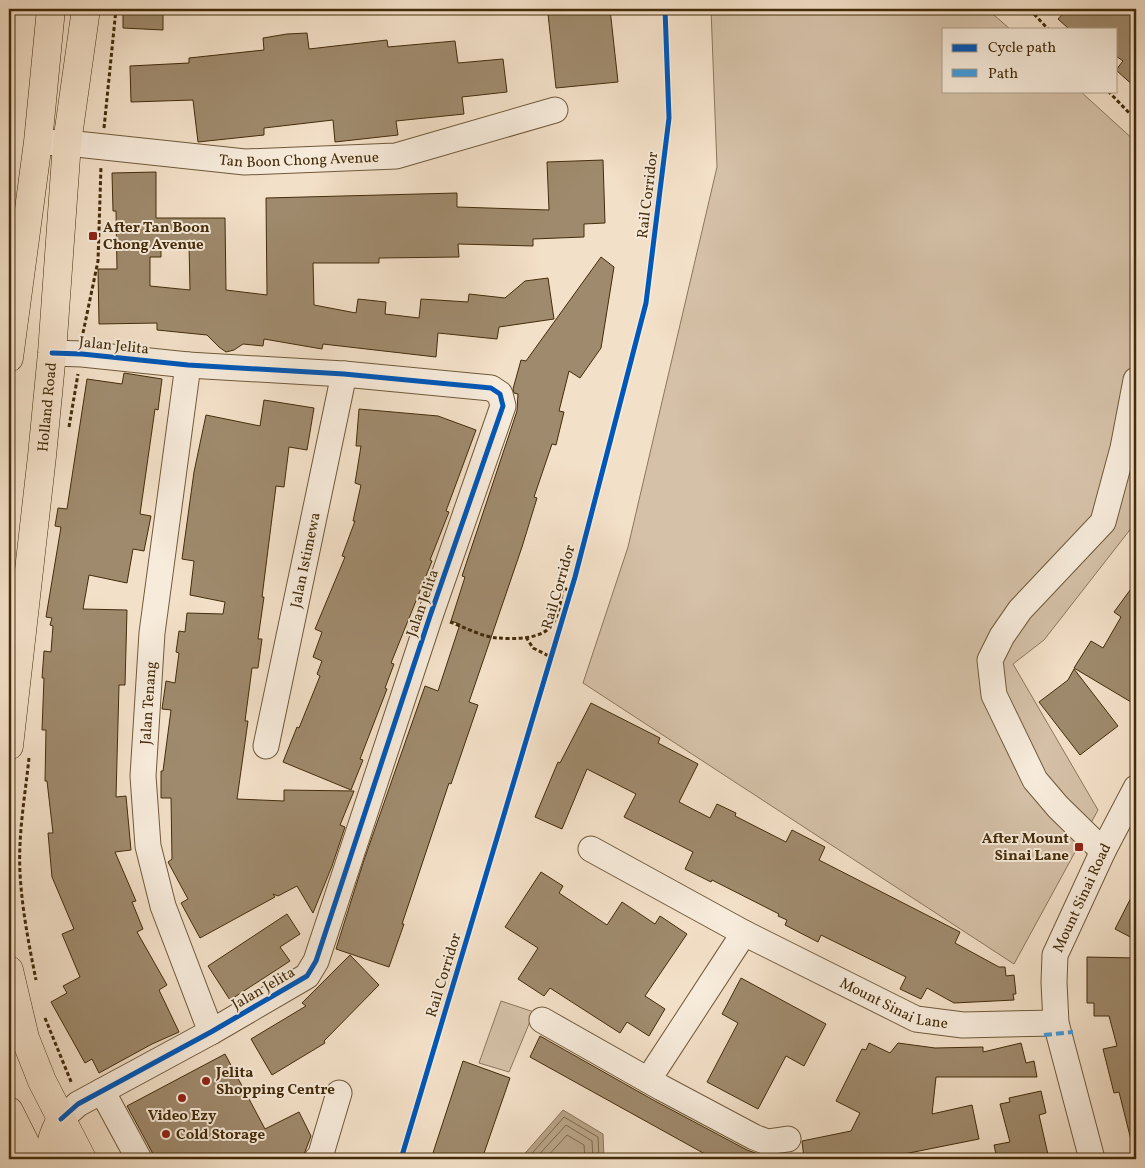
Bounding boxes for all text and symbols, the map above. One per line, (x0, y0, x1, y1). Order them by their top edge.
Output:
legend (942, 28, 1118, 92)
text: Cycle path (988, 38, 1056, 59)
text: Path (988, 64, 1018, 85)
street label: Tan Boon Chong Avenue (218, 148, 379, 174)
street label: Rail Corridor (633, 151, 664, 240)
place label: After Tan Boon Chong Avenue (103, 218, 210, 256)
marker: After Tan Boon Chong Avenue (87, 230, 99, 242)
street label: Jalan Jelita (78, 332, 150, 361)
street label: Holland Road (33, 361, 63, 453)
street label: Jalan Istimewa (286, 511, 327, 610)
street label: Rail Corridor (537, 543, 582, 632)
street label: Jalan Jelita (402, 567, 445, 640)
street label: Jalan Tenang (136, 660, 163, 746)
place label: After Mount Sinai Lane (982, 829, 1069, 867)
street label: Mount Sinai Road (1049, 840, 1117, 956)
marker: After Mount Sinai Lane (1073, 841, 1085, 853)
street label: Rail Corridor (422, 931, 467, 1020)
street label: Jalan Jelita (228, 963, 299, 1016)
street label: Mount Sinai Lane (836, 973, 949, 1035)
place label: Jelita Shopping Centre (215, 1063, 335, 1101)
marker: Jelita Shopping Centre (200, 1075, 212, 1087)
marker: Video Ezy (176, 1092, 188, 1104)
place label: Video Ezy (148, 1106, 217, 1127)
place label: Cold Storage (176, 1125, 265, 1146)
marker: Cold Storage (160, 1128, 172, 1140)

